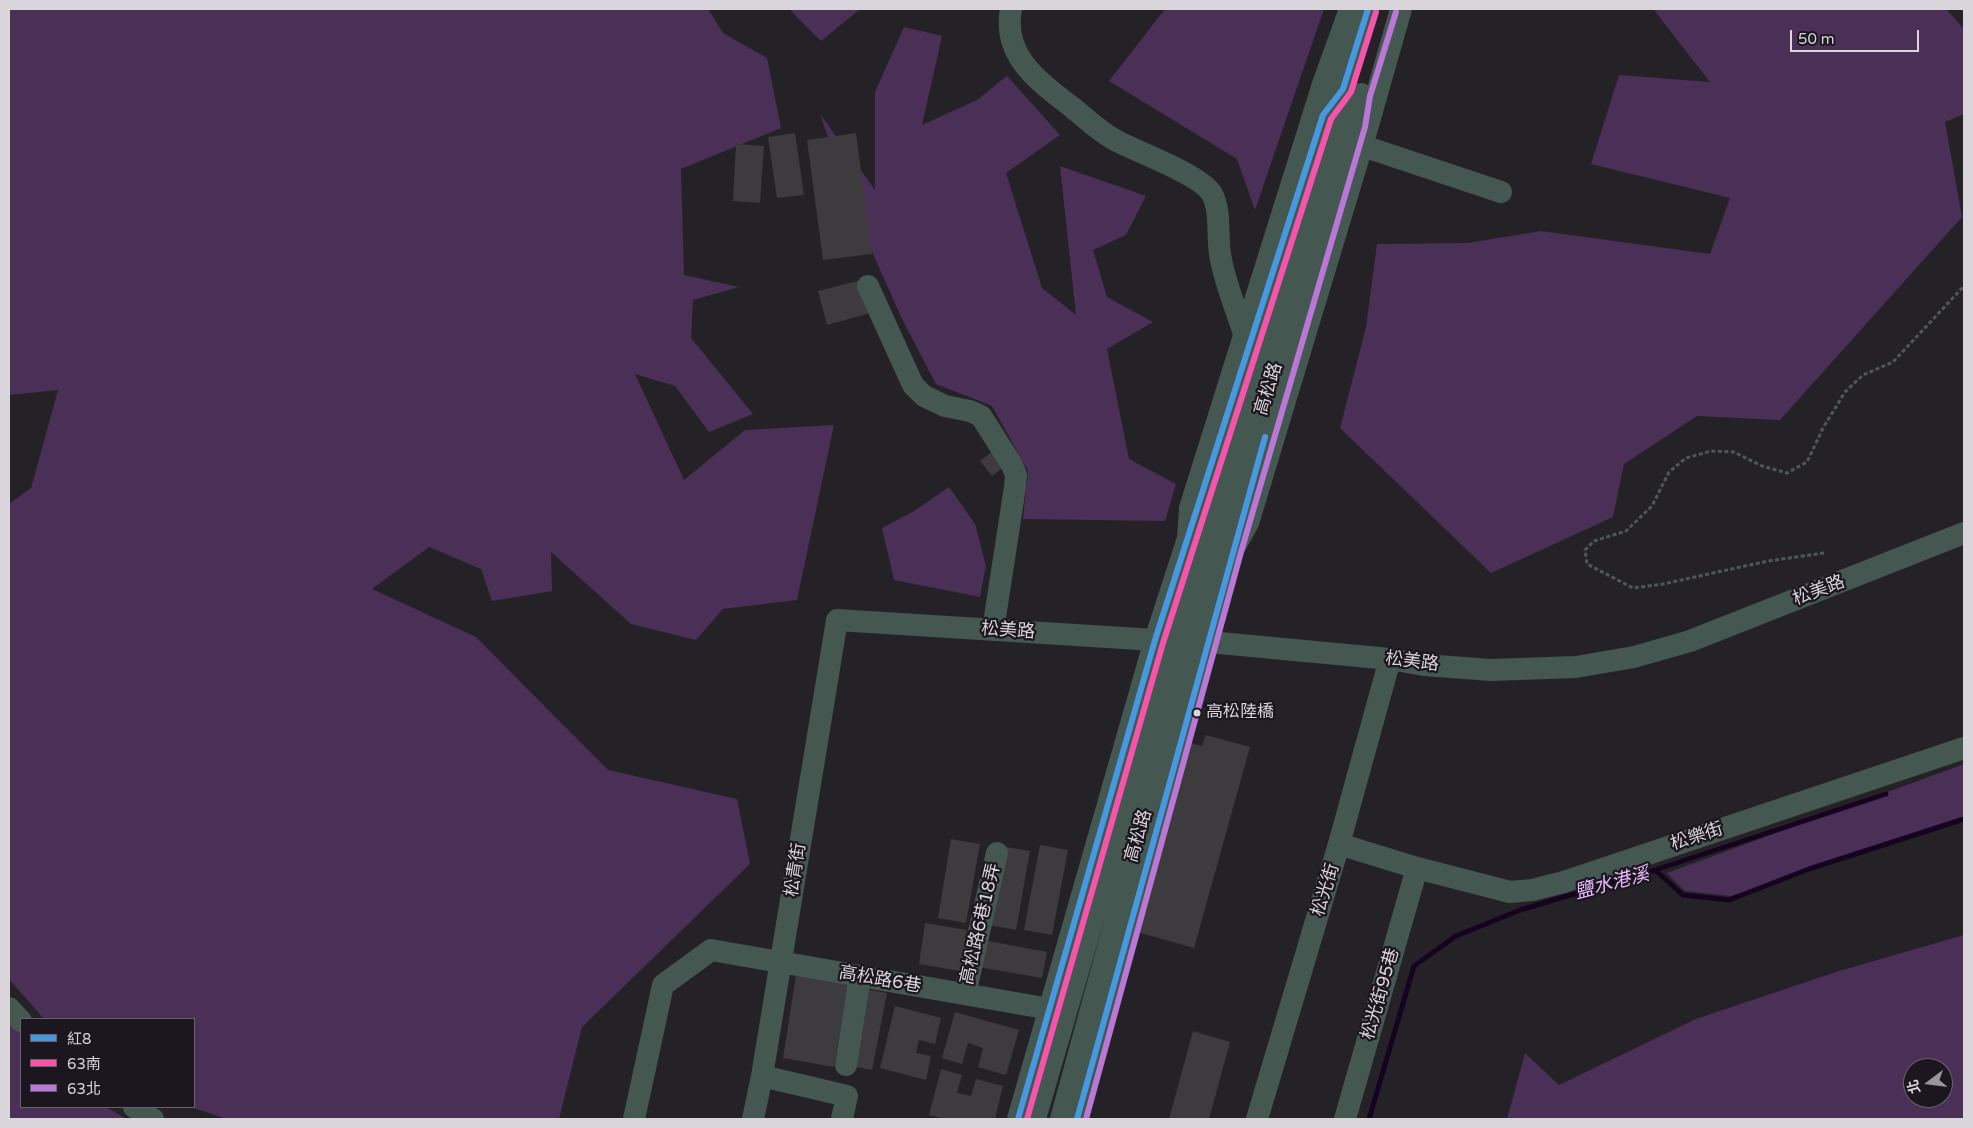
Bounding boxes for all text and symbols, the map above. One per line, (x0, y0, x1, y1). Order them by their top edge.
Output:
scale bar (1793, 20, 1922, 52)
text: 50 m (1798, 30, 1835, 48)
street label: 高松路 (1251, 360, 1287, 418)
street label: 松美路 (1790, 571, 1848, 611)
street label: 松美路 (980, 618, 1036, 644)
street label: 松美路 (1384, 648, 1440, 676)
place label: 高松陸橋 (1206, 703, 1274, 723)
marker: 高松陸橋 (1192, 708, 1202, 718)
street label: 高松路 (1121, 807, 1157, 865)
street label: 松樂街 (1668, 818, 1726, 856)
street label: 松青街 (781, 842, 811, 898)
street label: 高松路6巷18弄 (957, 861, 1005, 987)
street label: 松光街 (1308, 861, 1344, 919)
water label: 鹽水港溪 (1572, 863, 1652, 905)
street label: 松光街95巷 (1358, 946, 1404, 1042)
street label: 高松路6巷 (837, 962, 923, 998)
legend (20, 1018, 195, 1108)
text: 紅8 (67, 1030, 91, 1048)
text: 63南 (67, 1055, 101, 1073)
north arrow (1903, 1058, 1953, 1108)
text: 北 (1904, 1078, 1924, 1096)
text: 63北 (67, 1080, 101, 1098)

